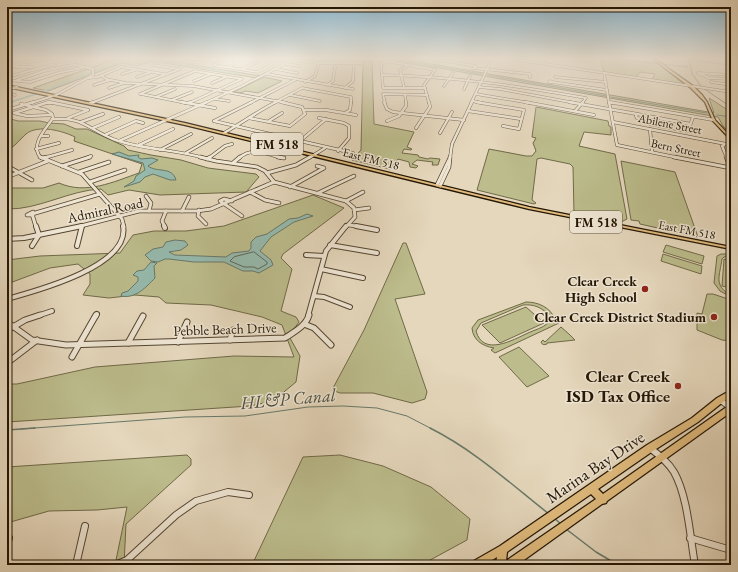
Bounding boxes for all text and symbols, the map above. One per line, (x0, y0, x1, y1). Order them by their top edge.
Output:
street label: Abilene Street (636, 110, 704, 138)
road number: FM 518 (251, 133, 303, 155)
street label: Bern Street (649, 135, 703, 161)
street label: East FM 518 (341, 144, 401, 174)
street label: Admiral Road (65, 193, 145, 227)
road number: FM 518 (570, 211, 622, 233)
street label: East FM 518 (657, 217, 717, 243)
place label: Clear Creek High School (565, 272, 637, 306)
marker: Clear Creek High School (640, 284, 650, 294)
place label: Clear Creek District Stadium (534, 308, 707, 326)
marker: Clear Creek District Stadium (709, 312, 719, 322)
street label: Pebble Beach Drive (173, 318, 277, 340)
place label: Clear Creek ISD Tax Office (566, 365, 671, 407)
marker: Clear Creek ISD Tax Office (673, 381, 683, 391)
water label: HL&P Canal (238, 383, 337, 414)
street label: Marina Bay Drive (541, 426, 649, 508)

